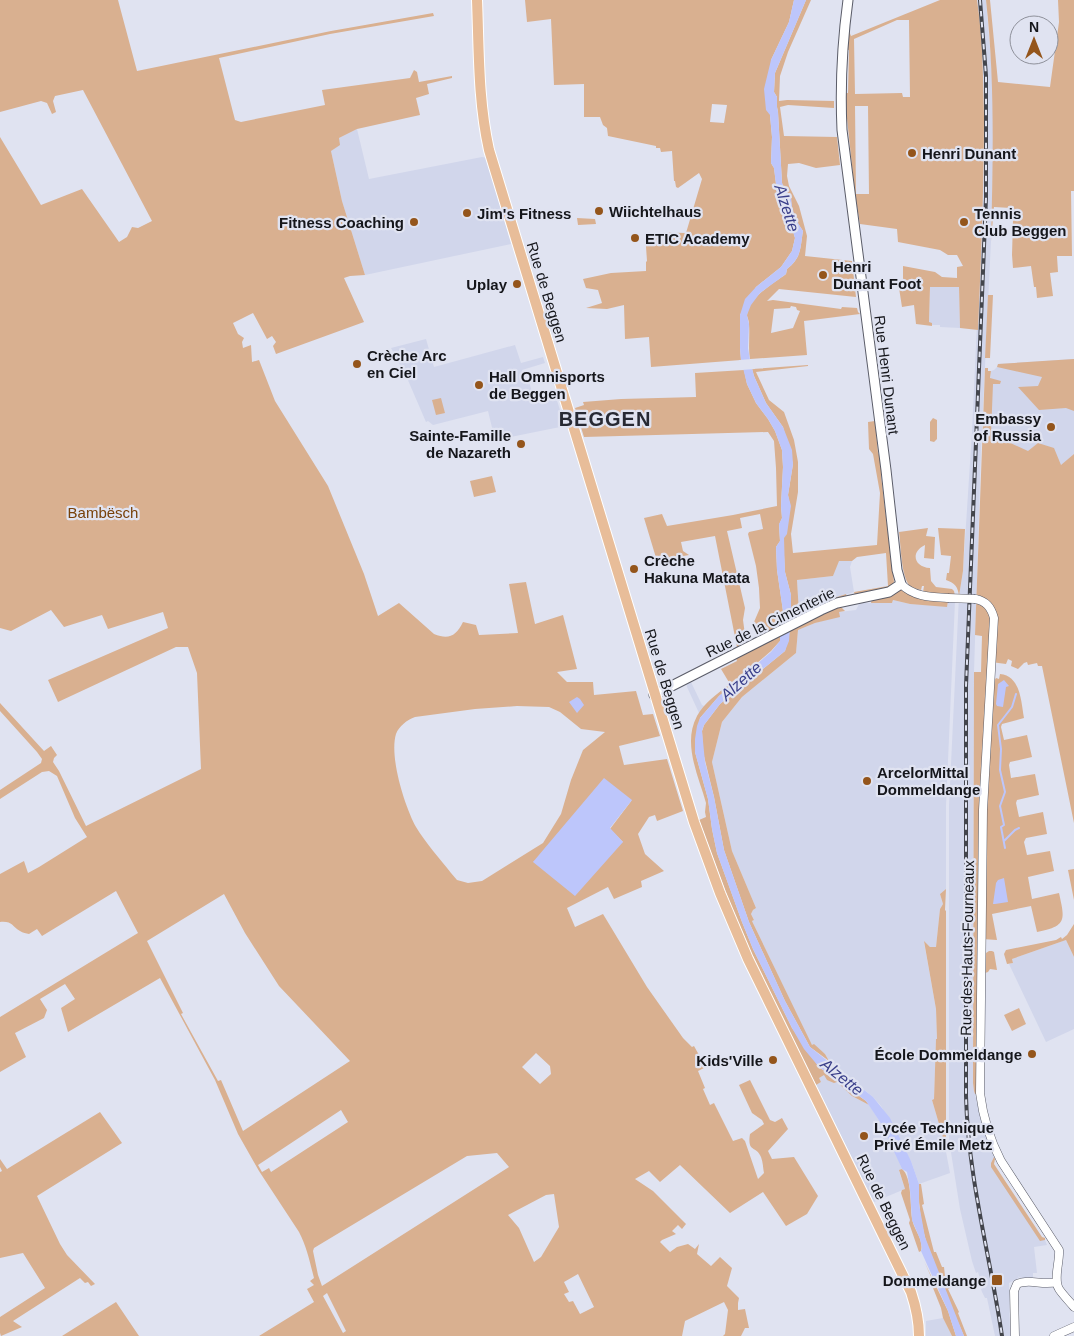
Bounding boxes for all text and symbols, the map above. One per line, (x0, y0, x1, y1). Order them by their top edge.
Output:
north arrow (1009, 15, 1059, 65)
text: N (1029, 19, 1039, 35)
place label: Henri Dunant (922, 145, 1016, 162)
marker: Henri Dunant (906, 147, 918, 159)
water label: Alzette (771, 181, 803, 234)
place label: Wiichtelhaus (609, 203, 701, 220)
place label: Jim's Fitness (477, 205, 571, 222)
marker: Wiichtelhaus (593, 205, 605, 217)
place label: Tennis Club Beggen (974, 205, 1067, 239)
marker: Jim's Fitness (461, 207, 473, 219)
place label: Fitness Coaching (279, 214, 404, 231)
marker: Fitness Coaching (408, 216, 420, 228)
marker: Tennis Club Beggen (958, 216, 970, 228)
place label: ETIC Academy (645, 230, 750, 247)
marker: ETIC Academy (629, 232, 641, 244)
street label: Rue de Beggen (524, 240, 570, 344)
place label: Henri Dunant Foot (833, 258, 921, 292)
marker: Henri Dunant Foot (817, 269, 829, 281)
place label: Uplay (466, 276, 508, 293)
marker: Uplay (511, 278, 523, 290)
street label: Rue Henri Dunant (871, 314, 903, 436)
place label: Crèche Arc en Ciel (367, 347, 446, 381)
marker: Crèche Arc en Ciel (351, 358, 363, 370)
place label: Hall Omnisports de Beggen (489, 368, 605, 402)
marker: Hall Omnisports de Beggen (473, 379, 485, 391)
district label: BEGGEN (559, 408, 651, 430)
place label: Embassy of Russia (973, 410, 1042, 444)
marker: Embassy of Russia (1045, 421, 1057, 433)
place label: Sainte-Famille de Nazareth (409, 427, 511, 461)
marker: Sainte-Famille de Nazareth (515, 438, 527, 450)
park label: Bambësch (68, 504, 138, 521)
place label: Crèche Hakuna Matata (644, 552, 751, 586)
marker: Crèche Hakuna Matata (628, 563, 640, 575)
street label: Rue de la Cimenterie (703, 583, 837, 661)
street label: Rue de Beggen (642, 627, 688, 731)
water label: Alzette (716, 658, 765, 704)
place label: ArcelorMittal Dommeldange (877, 764, 980, 798)
marker: ArcelorMittal Dommeldange (861, 775, 873, 787)
street label: Rue des Hauts-Fourneaux (957, 859, 977, 1036)
place label: École Dommeldange (874, 1046, 1022, 1063)
marker: École Dommeldange (1026, 1048, 1038, 1060)
place label: Kids'Ville (696, 1052, 763, 1069)
marker: Kids'Ville (767, 1054, 779, 1066)
water label: Alzette (817, 1054, 866, 1099)
place label: Lycée Technique Privé Émile Metz (874, 1119, 994, 1153)
marker: Lycée Technique Privé Émile Metz (858, 1130, 870, 1142)
street label: Rue de Beggen (854, 1151, 914, 1253)
place label: Dommeldange (883, 1272, 986, 1289)
marker: Dommeldange (990, 1273, 1004, 1287)

